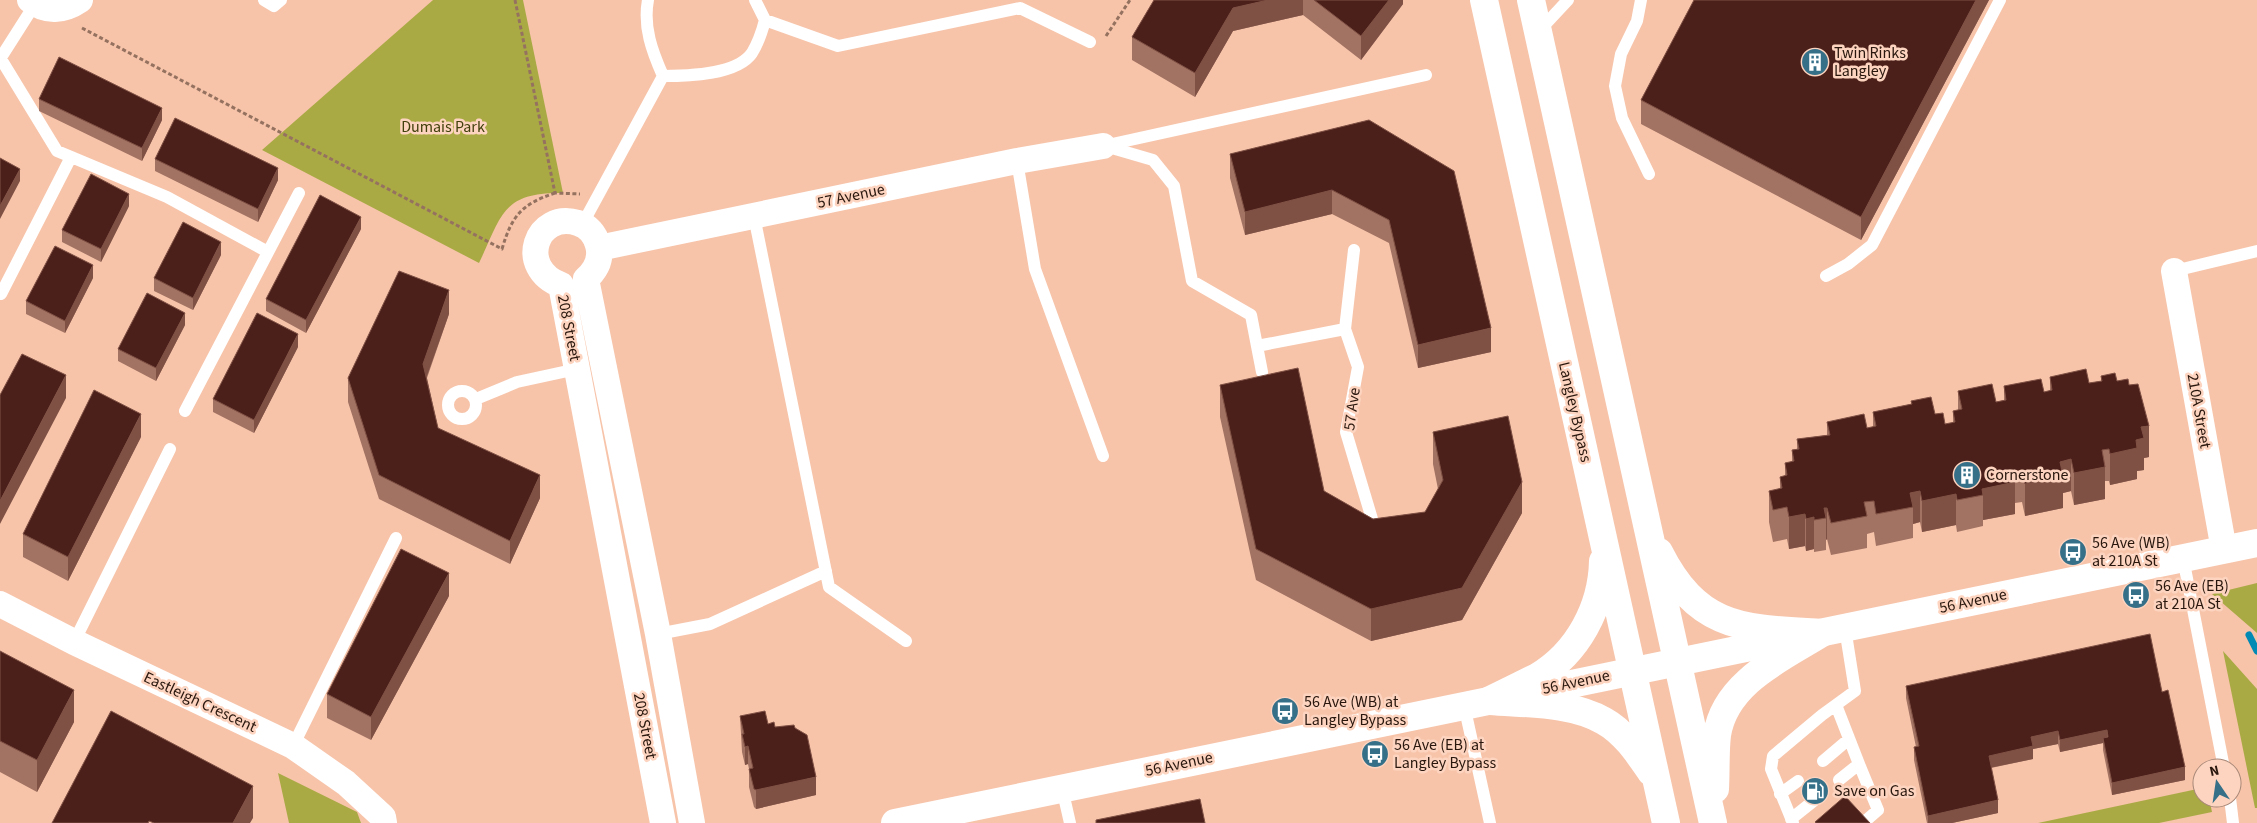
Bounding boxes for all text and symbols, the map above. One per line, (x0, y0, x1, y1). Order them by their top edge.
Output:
place label: Twin Rinks Langley (1834, 42, 1906, 82)
building icon: Twin Rinks Langley (1800, 47, 1830, 77)
park label: Dumais Park (401, 116, 485, 138)
street label: 57 Avenue (815, 178, 887, 214)
street label: 208 Street (552, 293, 586, 364)
street label: Langley Bypass (1553, 360, 1597, 465)
street label: 210A Street (2182, 372, 2217, 451)
street label: 57 Ave (1338, 386, 1366, 432)
building icon: Cornerstone (1952, 460, 1982, 490)
place label: Cornerstone (1986, 464, 2069, 486)
place label: 56 Ave (WB) at 210A St (2092, 532, 2170, 572)
bus stop icon: 56 Ave (WB) at 210A St (2058, 537, 2088, 567)
place label: 56 Ave (EB) at 210A St (2155, 575, 2229, 615)
bus stop icon: 56 Ave (EB) at 210A St (2121, 580, 2151, 610)
street label: 56 Avenue (1937, 583, 2009, 619)
street label: 56 Avenue (1540, 664, 1612, 700)
street label: Eastleigh Crescent (140, 666, 261, 738)
street label: 208 Street (628, 691, 662, 762)
place label: 56 Ave (WB) at Langley Bypass (1304, 691, 1407, 731)
bus stop icon: 56 Ave (WB) at Langley Bypass (1270, 696, 1300, 726)
place label: 56 Ave (EB) at Langley Bypass (1394, 734, 1497, 774)
bus stop icon: 56 Ave (EB) at Langley Bypass (1360, 739, 1390, 769)
street label: 56 Avenue (1143, 746, 1215, 782)
north arrow (2192, 758, 2242, 808)
text: N (2208, 761, 2221, 782)
fuel station icon: Save on Gas (1800, 776, 1830, 806)
place label: Save on Gas (1834, 780, 1915, 802)

